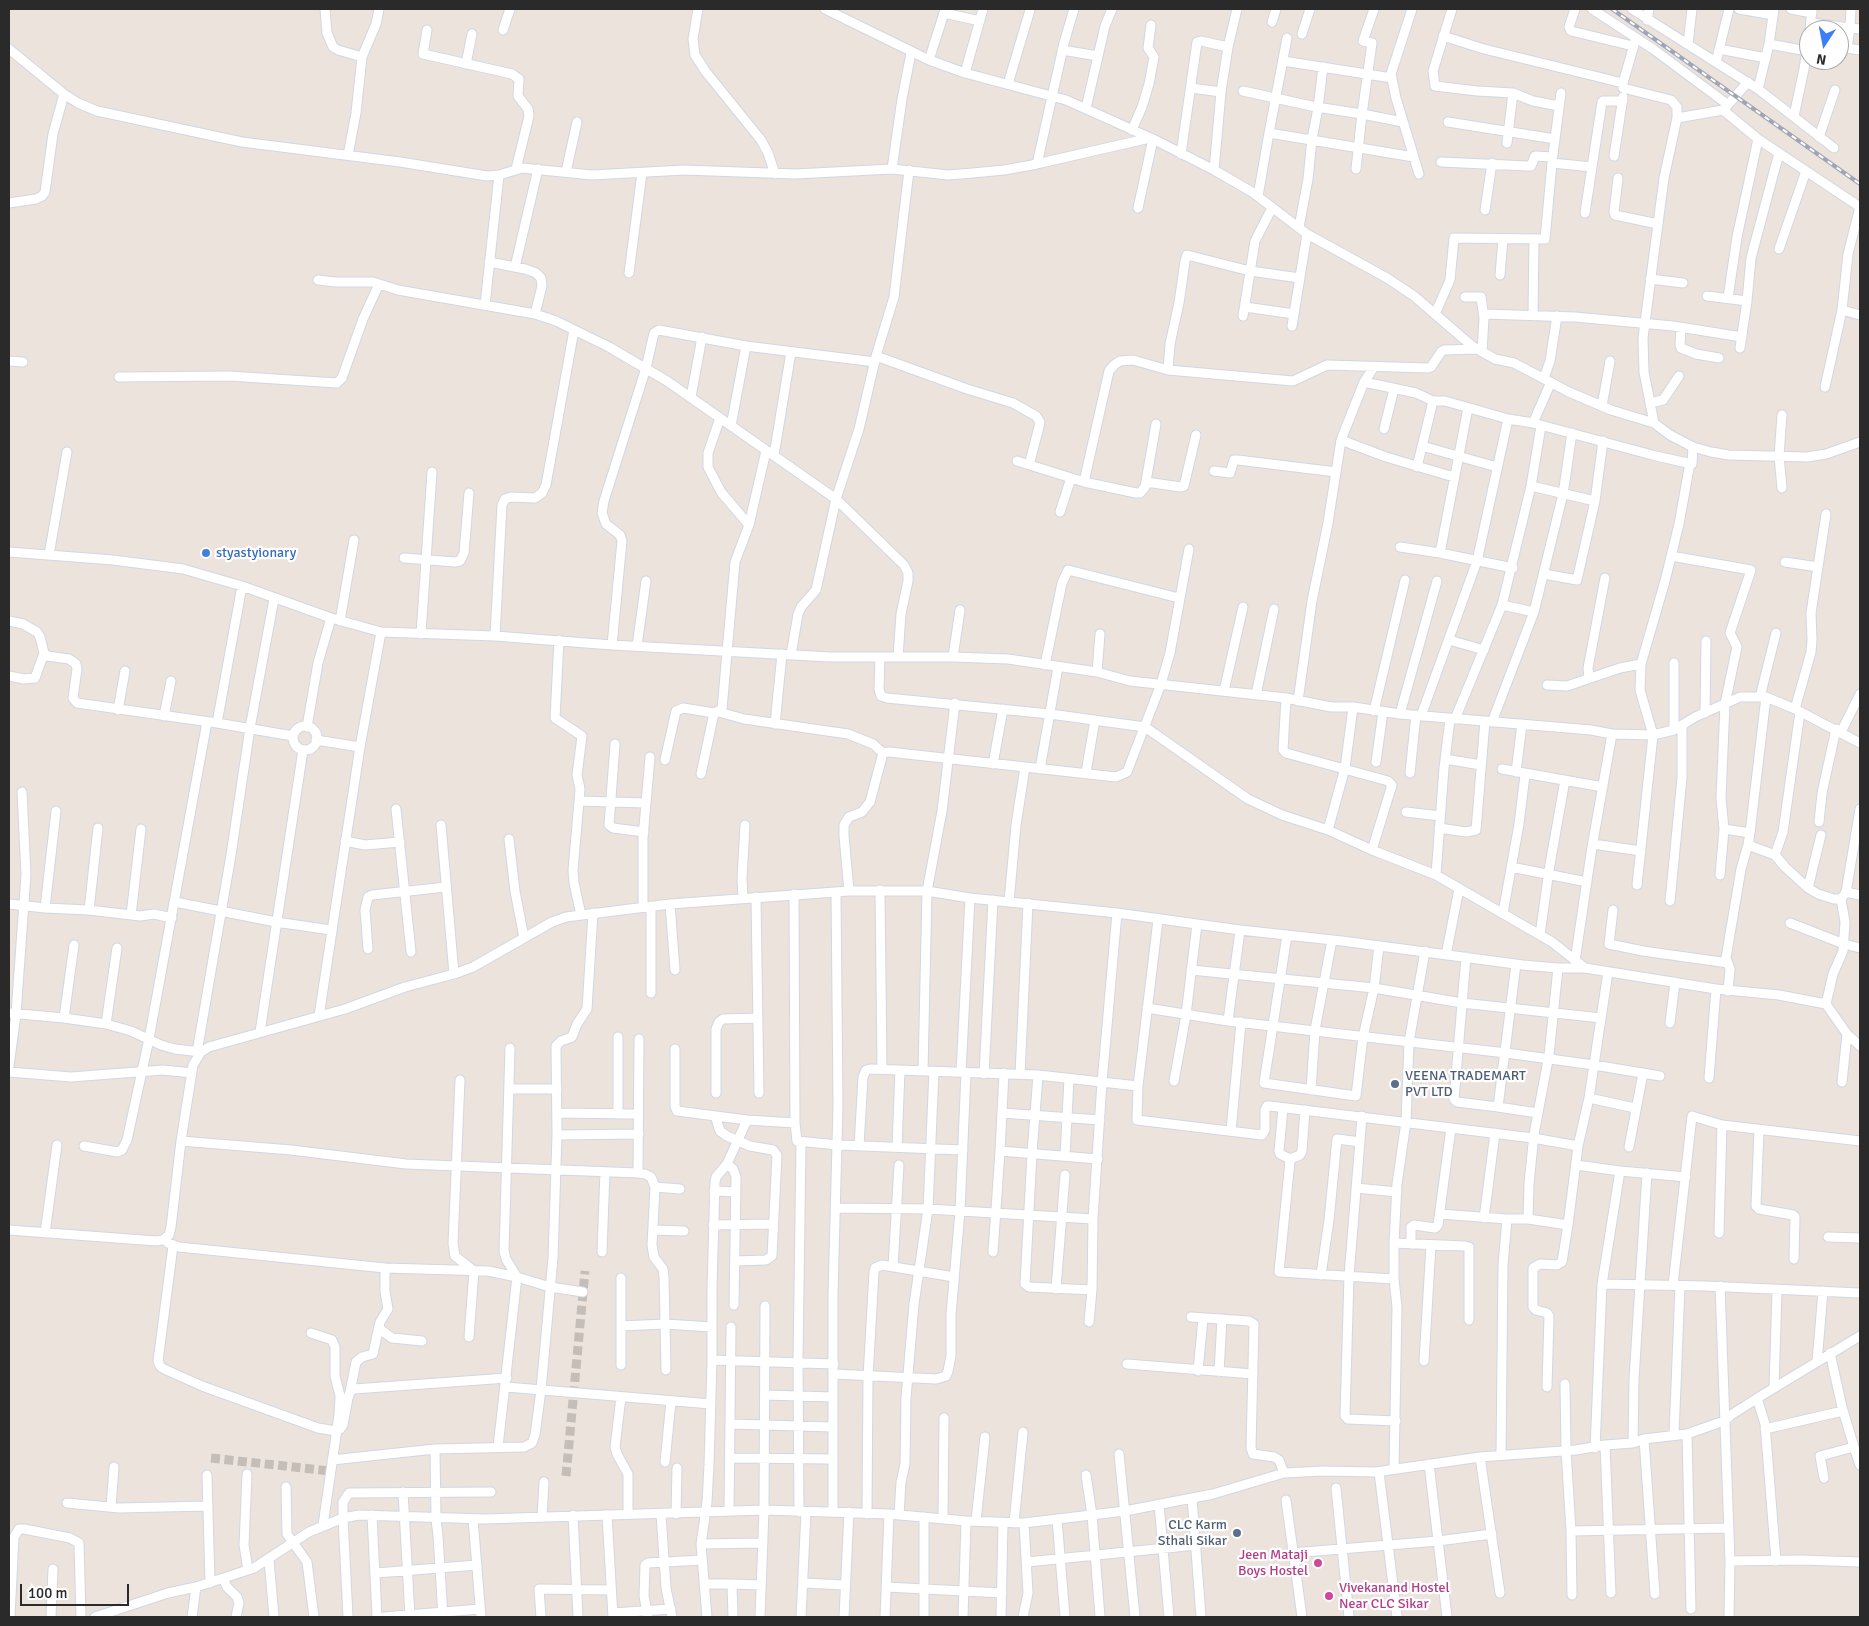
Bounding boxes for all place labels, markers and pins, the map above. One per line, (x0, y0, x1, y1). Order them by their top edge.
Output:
place label: styastyionary (216, 545, 296, 561)
marker: styastyionary (200, 547, 212, 559)
place label: VEENA TRADEMART PVT LTD (1405, 1068, 1526, 1100)
marker: VEENA TRADEMART PVT LTD (1389, 1078, 1401, 1090)
place label: CLC Karm Sthali Sikar (1158, 1517, 1227, 1550)
marker: CLC Karm Sthali Sikar (1231, 1527, 1243, 1539)
place label: Jeen Mataji Boys Hostel (1238, 1547, 1308, 1580)
marker: Jeen Mataji Boys Hostel (1312, 1557, 1324, 1569)
place label: Vivekanand Hostel Near CLC Sikar (1339, 1580, 1450, 1612)
marker: Vivekanand Hostel Near CLC Sikar (1323, 1590, 1335, 1602)

